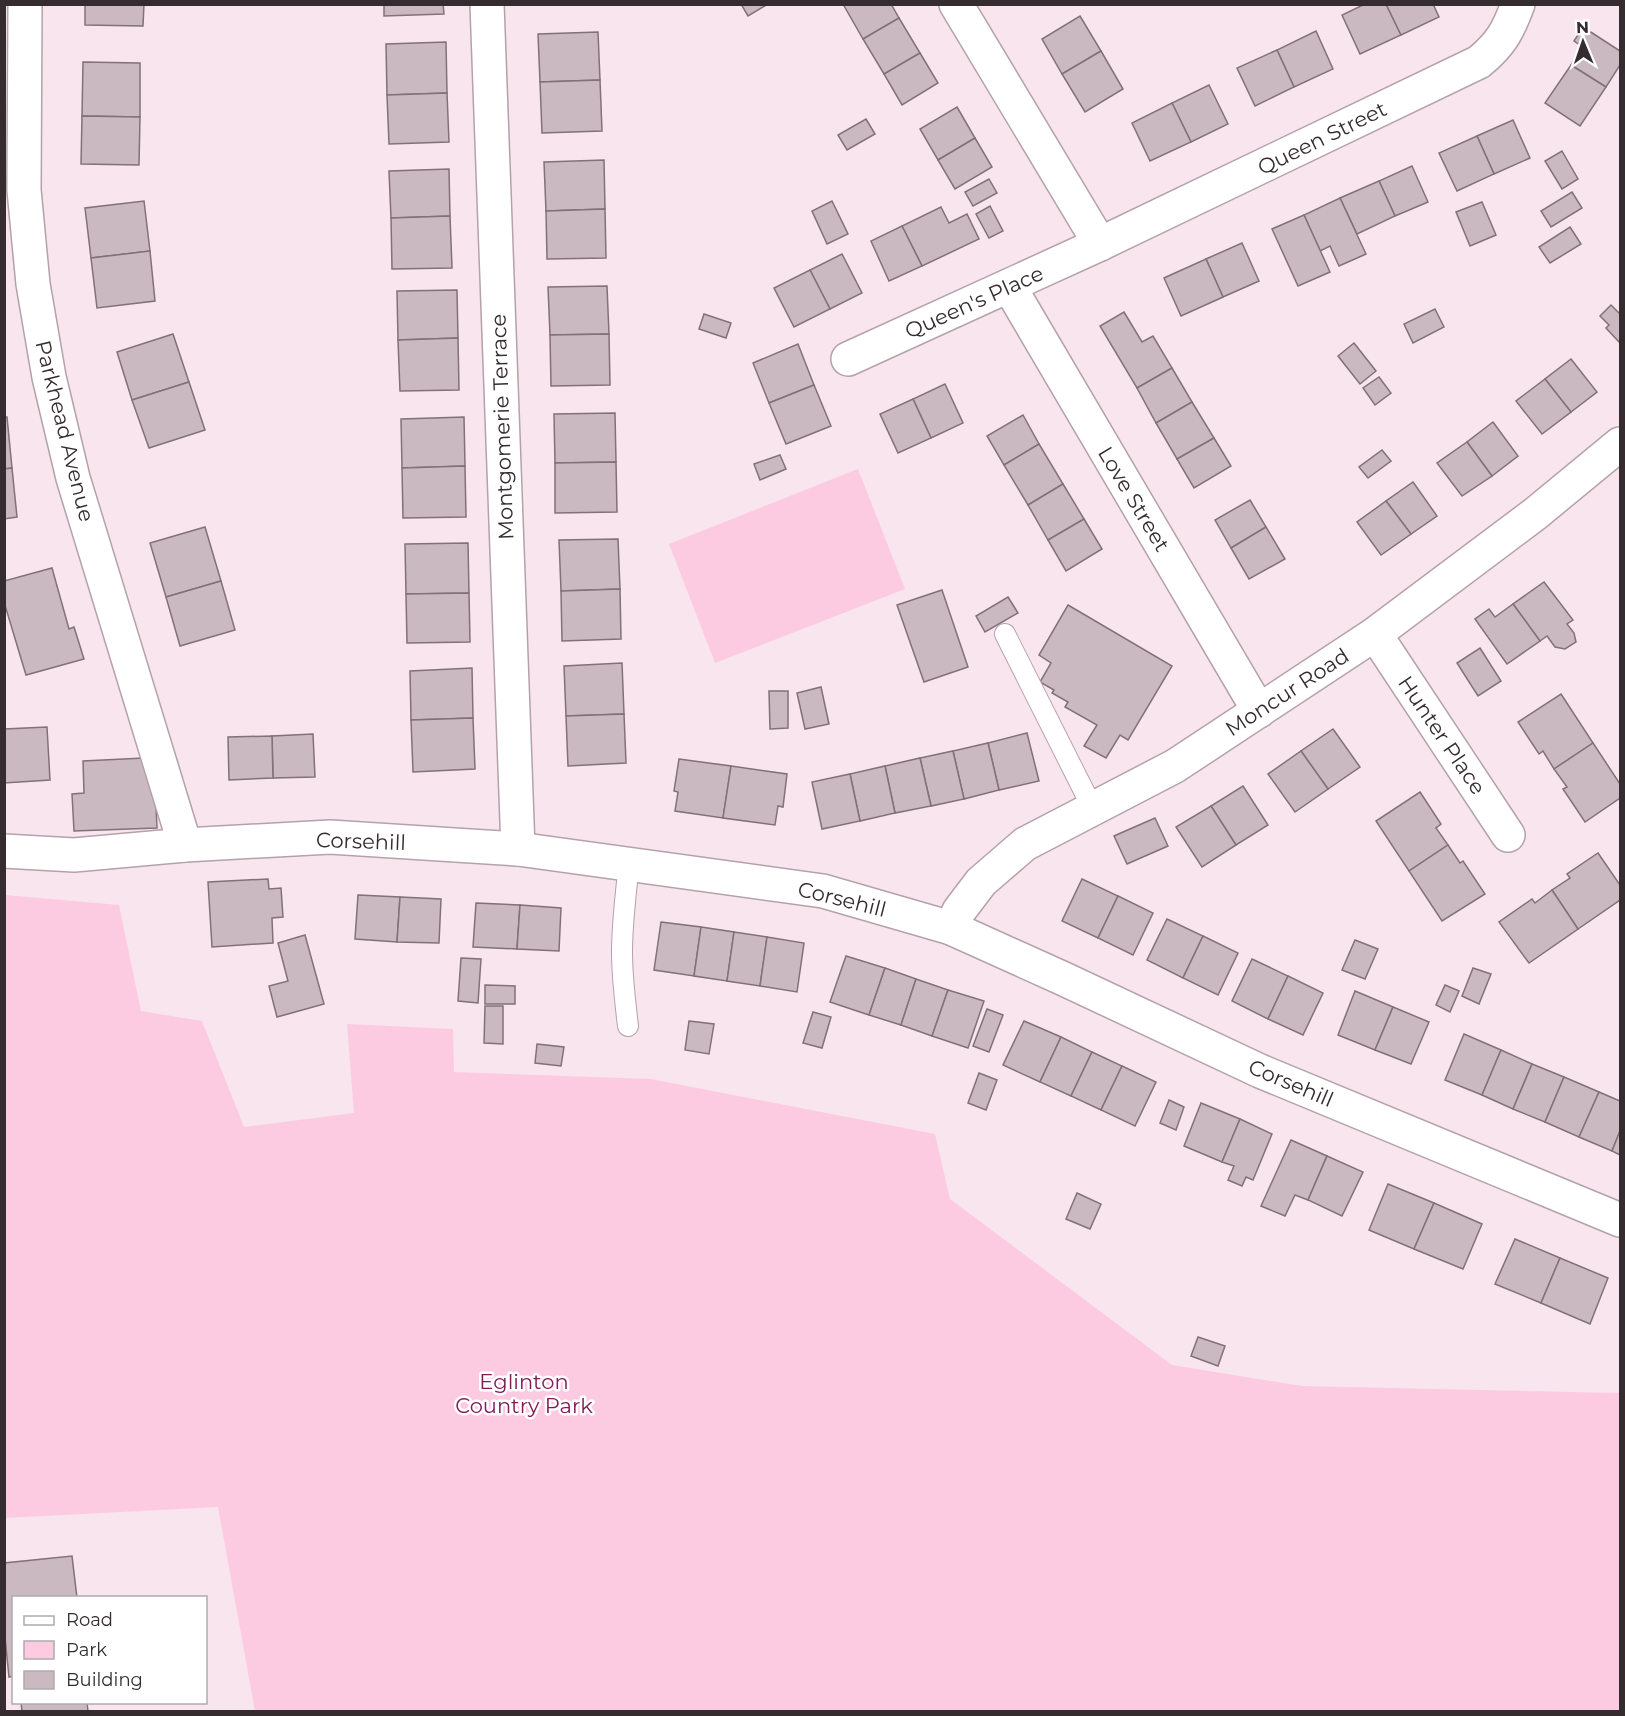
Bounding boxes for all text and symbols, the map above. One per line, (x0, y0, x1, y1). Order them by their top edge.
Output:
north arrow (1553, 12, 1613, 72)
text: N (1576, 18, 1589, 37)
street label: Queen Street (1253, 96, 1391, 180)
street label: Queen's Place (901, 260, 1047, 344)
street label: Montgomerie Terrace (486, 313, 518, 541)
street label: Parkhead Avenue (30, 338, 100, 524)
street label: Love Street (1093, 442, 1175, 556)
street label: Moncur Road (1221, 643, 1353, 741)
street label: Hunter Place (1393, 671, 1491, 799)
street label: Corsehill (316, 827, 406, 855)
street label: Corsehill (795, 876, 889, 922)
street label: Corsehill (1245, 1054, 1337, 1112)
park label: Eglinton Country Park (455, 1369, 593, 1418)
legend (12, 1596, 207, 1704)
text: Road (66, 1609, 113, 1631)
text: Park (66, 1639, 107, 1661)
text: Building (66, 1669, 143, 1691)

